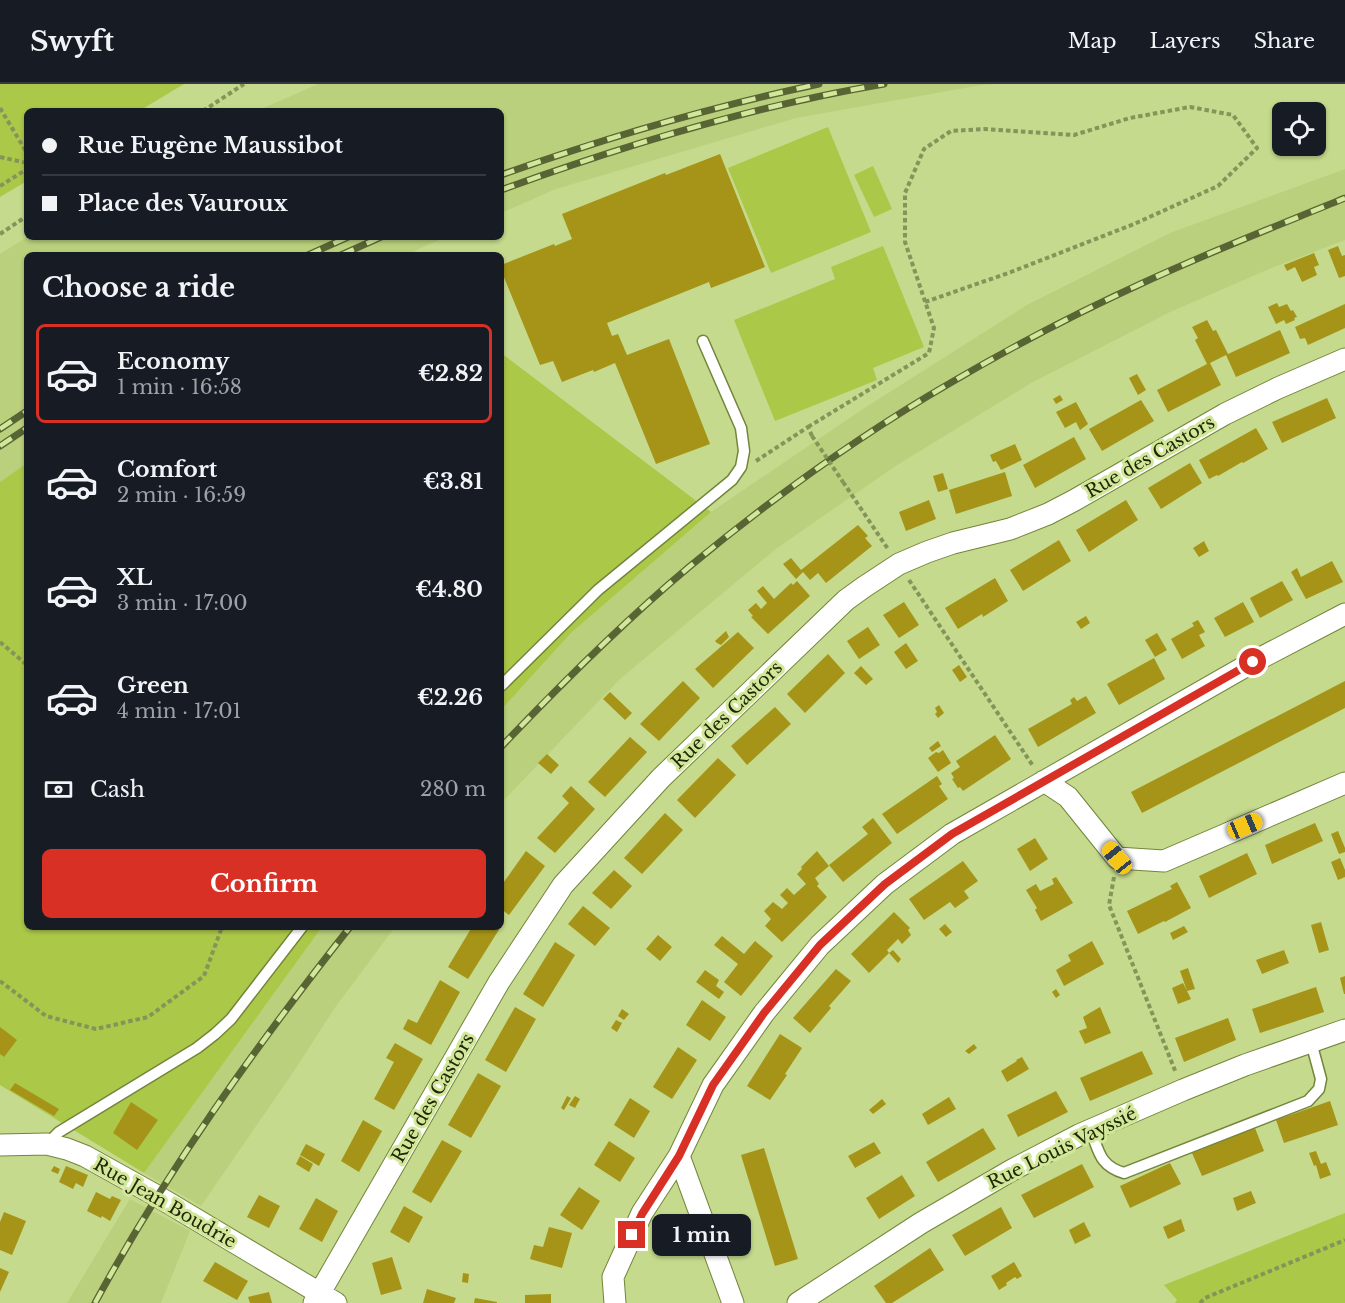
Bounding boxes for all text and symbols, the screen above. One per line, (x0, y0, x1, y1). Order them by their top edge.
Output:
text: Swyft (30, 24, 114, 59)
text: Map (1068, 28, 1117, 54)
text: Layers (1150, 28, 1221, 54)
text: Share (1254, 28, 1315, 54)
map controls (1272, 102, 1326, 156)
button: locate (1272, 102, 1326, 156)
text: Rue Eugène Maussibot (78, 132, 343, 159)
text: Place des Vauroux (78, 190, 288, 217)
text: Choose a ride (42, 271, 235, 304)
icon: car (45, 347, 99, 401)
text: Economy (117, 348, 229, 375)
text: €2.82 (418, 360, 483, 387)
text: 1 min · 16:58 (117, 375, 242, 399)
street label: Rue des Castors (1082, 411, 1218, 503)
icon: car (45, 455, 99, 509)
text: Comfort (117, 456, 217, 483)
text: €3.81 (423, 468, 483, 495)
text: 2 min · 16:59 (117, 483, 246, 507)
icon: car (45, 563, 99, 617)
text: XL (117, 564, 152, 591)
text: €4.80 (415, 576, 483, 603)
text: 3 min · 17:00 (117, 591, 248, 615)
route start (1239, 648, 1266, 675)
street label: Rue des Castors (667, 657, 787, 773)
icon: car (45, 671, 99, 725)
text: Green (117, 672, 189, 699)
text: €2.26 (417, 684, 483, 711)
text: 4 min · 17:01 (117, 699, 242, 723)
icon: cash (42, 773, 75, 806)
text: Cash (90, 776, 145, 803)
text: 280 m (420, 777, 486, 801)
car (1225, 811, 1265, 841)
car (1099, 838, 1135, 878)
button: Confirm (42, 849, 486, 918)
street label: Rue des Castors (387, 1030, 479, 1166)
street label: Rue Louis Vayssié (984, 1102, 1140, 1194)
street label: Rue Jean Boudrie (90, 1153, 240, 1253)
callout: 1 min (653, 1214, 752, 1256)
route end (618, 1221, 645, 1248)
text: 1 min (673, 1223, 730, 1247)

